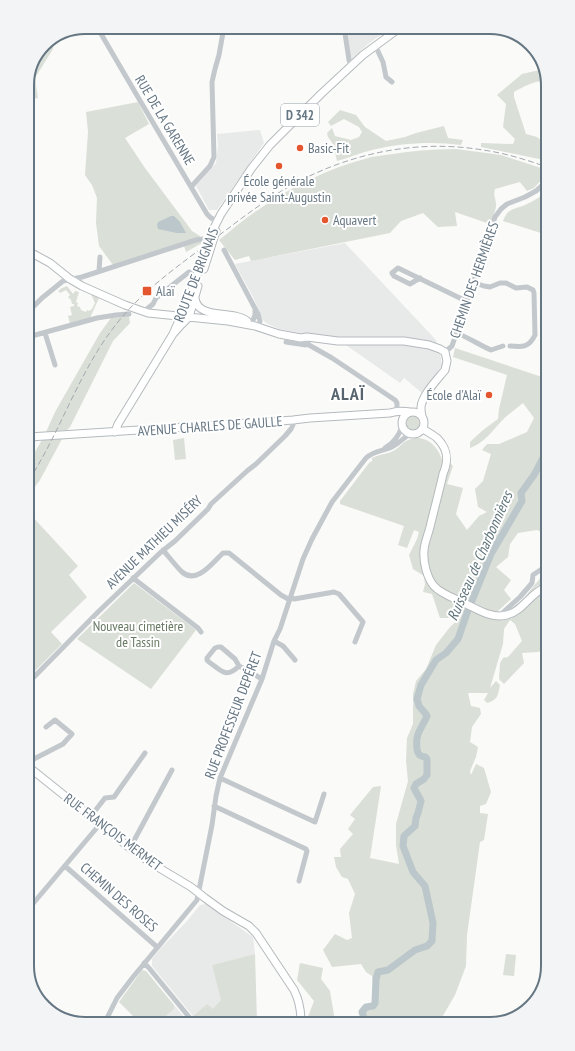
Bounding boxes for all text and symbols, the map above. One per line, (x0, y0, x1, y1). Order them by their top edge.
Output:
street label: RUE DE LA GARENNE (131, 72, 199, 168)
road number: D 342 (281, 104, 319, 126)
place label: Basic-Fit (308, 139, 349, 157)
marker: Basic-Fit (295, 143, 305, 153)
marker: École générale privée Saint-Augustin (274, 161, 284, 171)
place label: École générale privée Saint-Augustin (227, 172, 331, 206)
place label: Aquavert (333, 211, 377, 229)
marker: Aquavert (320, 215, 330, 225)
street label: CHEMIN DES HERMIÈRES (446, 219, 502, 341)
street label: ROUTE DE BRIGNAIS (170, 225, 222, 325)
place label: Alaï (156, 282, 175, 300)
marker: Alaï (141, 285, 153, 297)
district label: ALAÏ (330, 382, 366, 405)
place label: École d'Alaï (426, 386, 482, 404)
marker: École d'Alaï (484, 390, 494, 400)
street label: AVENUE CHARLES DE GAULLE (137, 412, 283, 440)
water label: Ruisseau de Charbonnières (443, 486, 517, 623)
street label: AVENUE MATHIEU MISÉRY (102, 491, 206, 593)
park label: Nouveau cimetière de Tassin (93, 617, 184, 651)
street label: RUE PROFESSEUR DEPÉRET (200, 648, 266, 781)
street label: RUE FRANÇOIS MERMET (60, 789, 166, 875)
street label: CHEMIN DES ROSES (77, 858, 161, 936)

